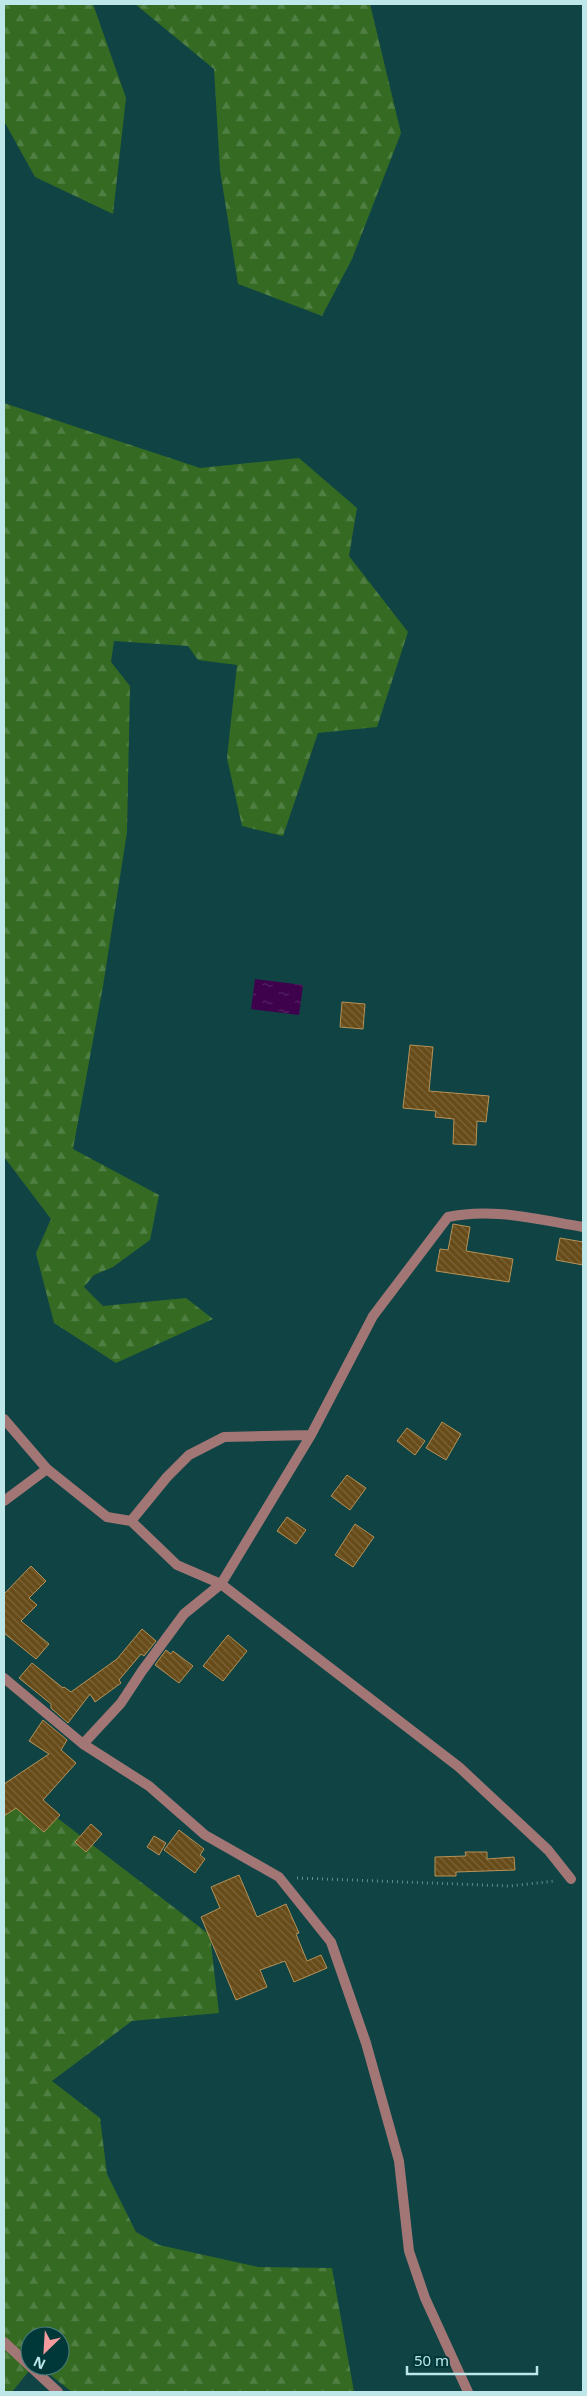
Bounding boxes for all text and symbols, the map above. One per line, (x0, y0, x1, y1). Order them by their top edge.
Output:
north arrow (20, 2326, 70, 2376)
scale bar (407, 2344, 537, 2376)
text: 50 m (414, 2350, 449, 2370)
text: N (30, 2352, 48, 2374)

